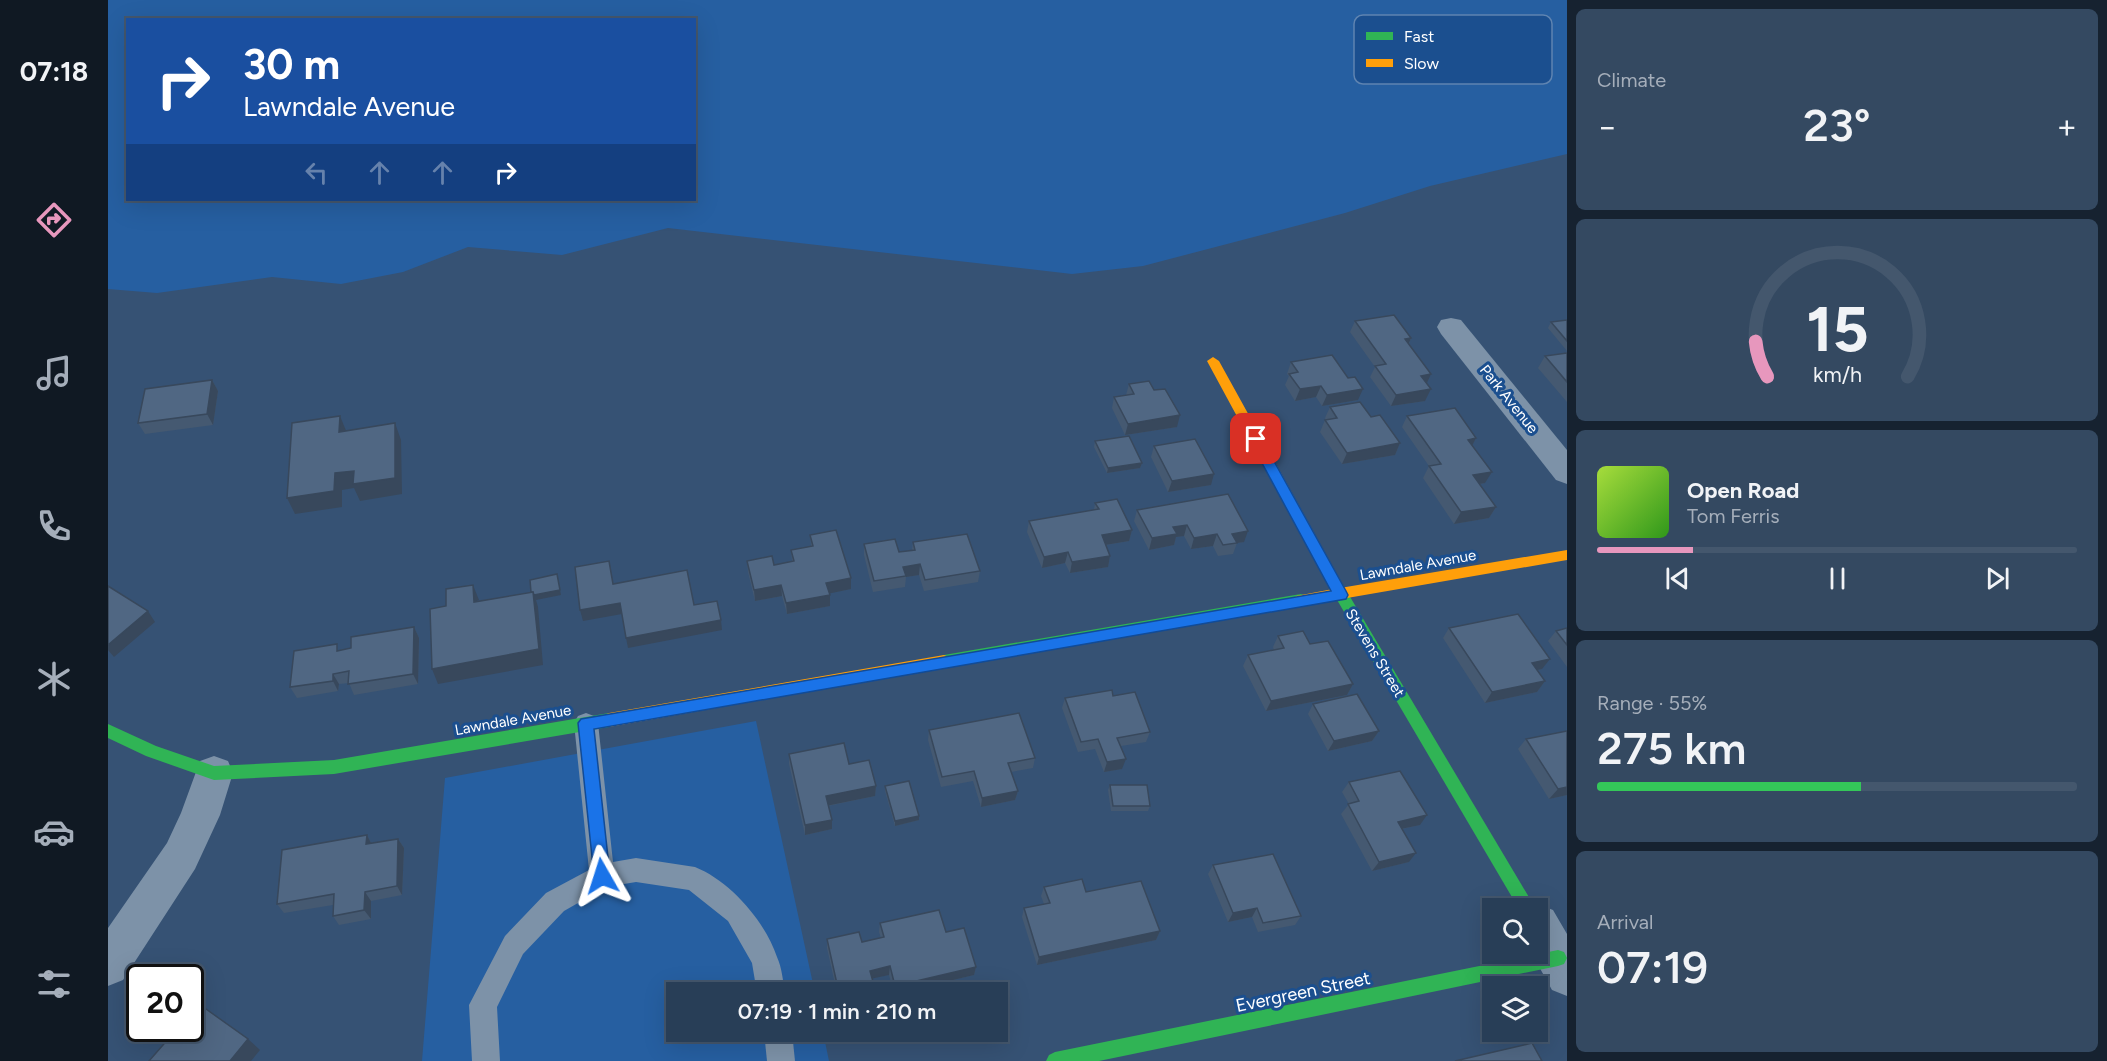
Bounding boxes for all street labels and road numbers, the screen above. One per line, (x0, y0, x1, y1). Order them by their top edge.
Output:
street label: Park Avenue (1476, 361, 1542, 437)
street label: Lawndale Avenue (1358, 546, 1478, 584)
street label: Stevens Street (1342, 606, 1409, 701)
street label: Lawndale Avenue (453, 701, 573, 739)
street label: Evergreen Street (1234, 967, 1372, 1017)

